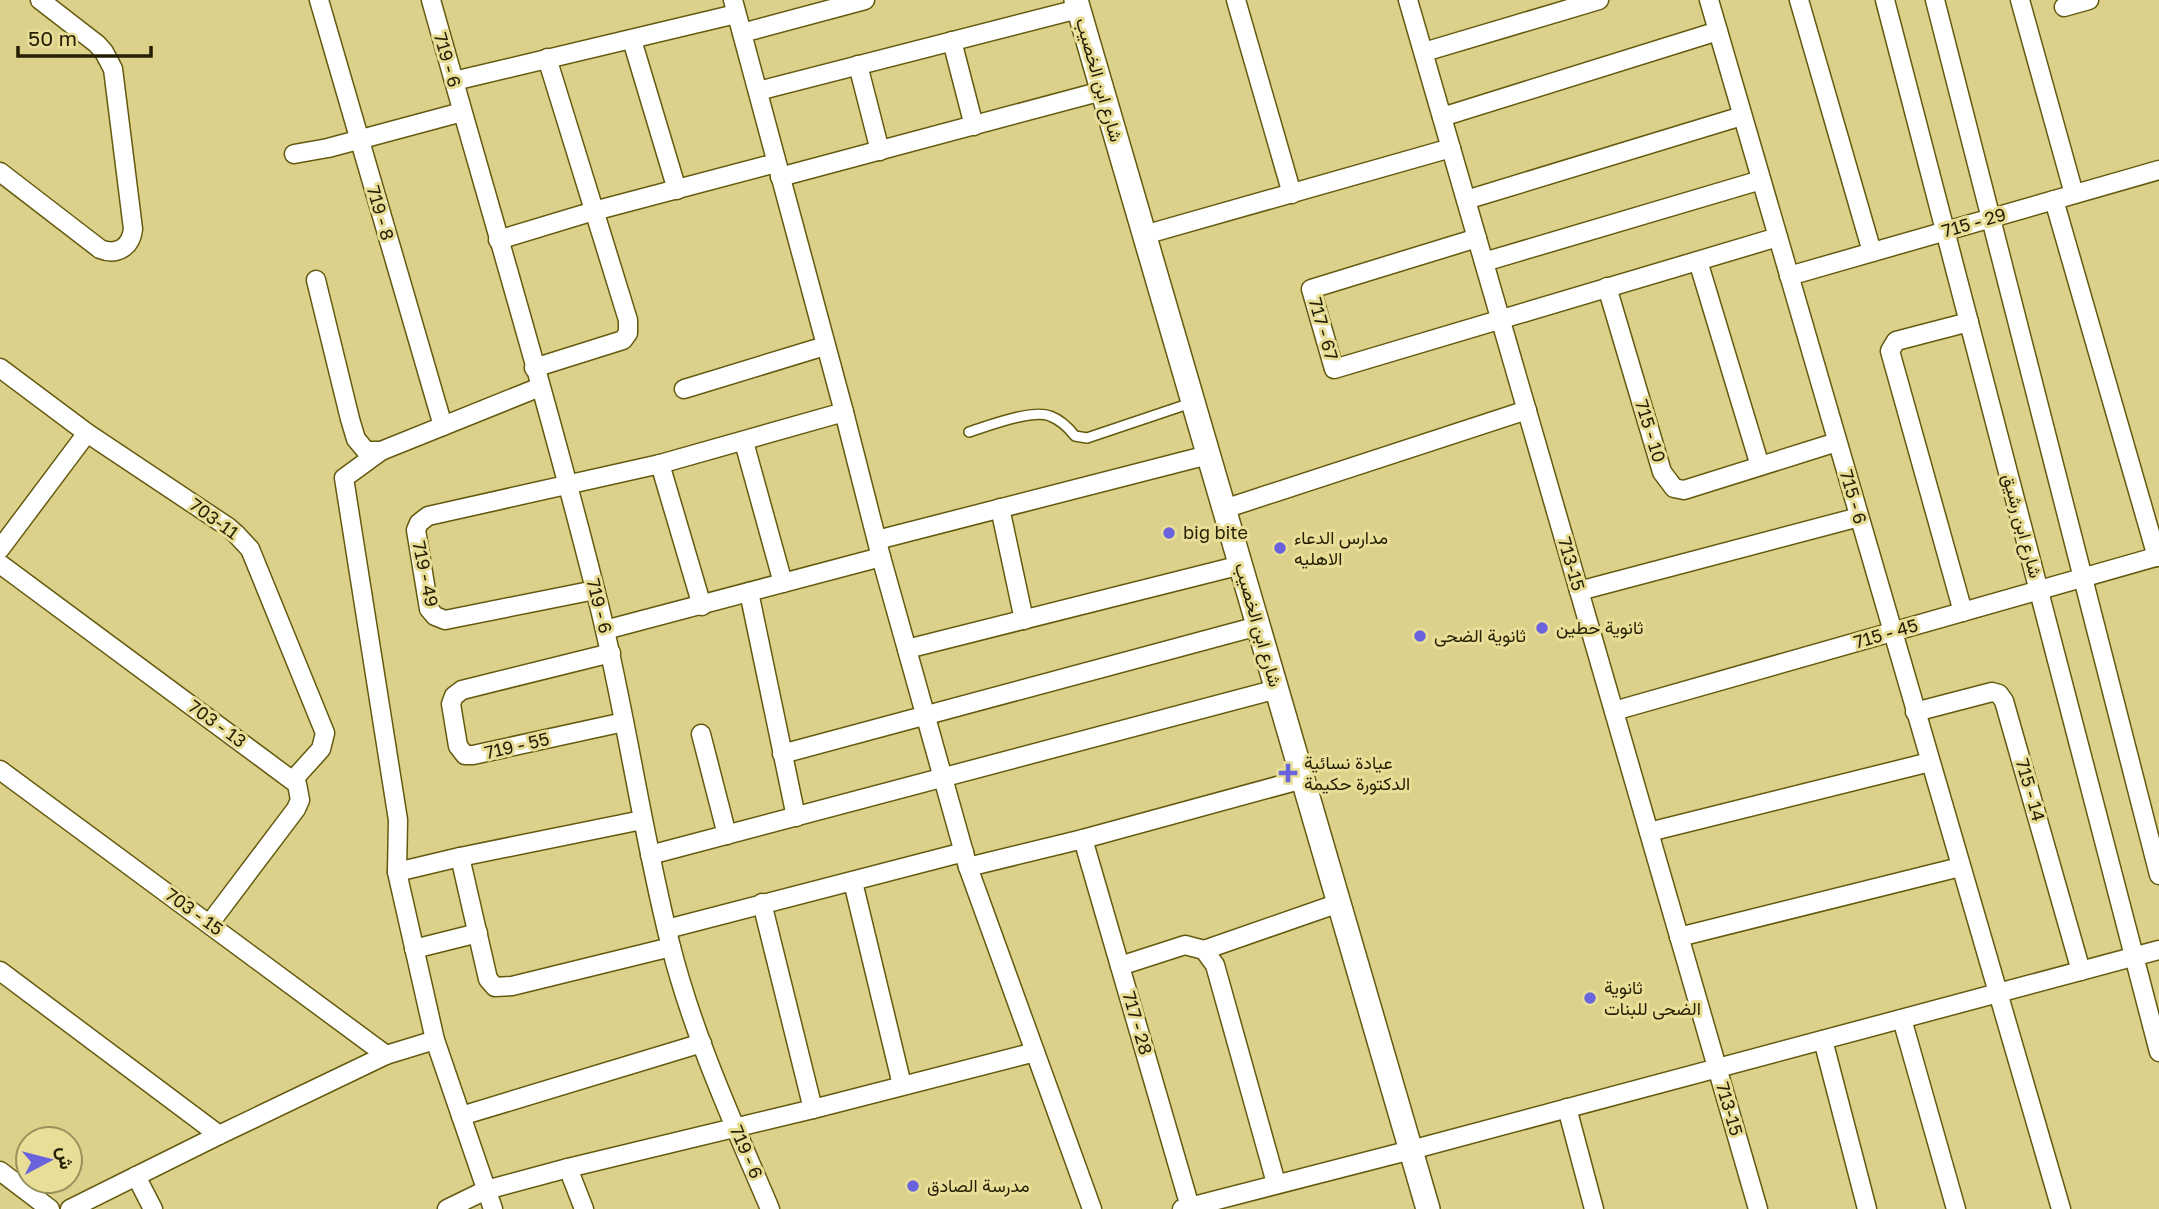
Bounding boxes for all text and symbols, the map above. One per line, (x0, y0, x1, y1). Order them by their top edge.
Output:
scale bar (18, 14, 150, 58)
street label: شارع ابن الخصيب (1070, 15, 1128, 145)
text: 50 m (28, 25, 77, 51)
street label: 719 - 6 (430, 30, 466, 90)
street label: 719 - 8 (363, 183, 399, 243)
street label: 715 - 29 (1939, 202, 2008, 242)
street label: 717 - 67 (1305, 295, 1343, 363)
street label: 715 - 10 (1631, 397, 1671, 465)
street label: 715 - 6 (1836, 467, 1872, 526)
street label: شارع ابن رشيق (1997, 471, 2047, 581)
street label: 703-11 (186, 493, 244, 544)
place label: big bite (1183, 521, 1248, 543)
marker: big bite (1161, 525, 1177, 541)
place label: مدارس الدعاء الاهليه (1294, 526, 1388, 569)
street label: 713-15 (1554, 534, 1590, 593)
street label: 719 - 49 (408, 539, 444, 609)
marker: مدارس الدعاء الاهليه (1272, 540, 1288, 556)
street label: شارع ابن الخصيب (1229, 560, 1287, 690)
street label: 719 - 6 (583, 576, 617, 636)
street label: 715 - 45 (1851, 613, 1920, 653)
place label: ثانوية حطين (1556, 616, 1644, 639)
marker: ثانوية حطين (1534, 620, 1550, 636)
place label: ثانوية الضحى (1434, 624, 1526, 647)
marker: ثانوية الضحى (1412, 628, 1428, 644)
street label: 703 - 13 (184, 695, 251, 752)
street label: 719 - 55 (482, 727, 551, 763)
place label: عيادة نسائية الدكتورة حكيمة (1304, 751, 1410, 795)
street label: 715 - 14 (2012, 756, 2050, 824)
marker: عيادة نسائية الدكتورة حكيمة (1278, 763, 1298, 783)
street label: 703 - 15 (161, 883, 228, 940)
place label: ثانوية الضحى للبنات (1604, 976, 1701, 1020)
street label: 717 - 28 (1118, 988, 1158, 1057)
marker: ثانوية الضحى للبنات (1582, 990, 1598, 1006)
street label: 713-15 (1712, 1079, 1748, 1138)
street label: 719 - 6 (726, 1122, 768, 1182)
north arrow (14, 1125, 84, 1195)
text: ش (53, 1145, 79, 1171)
place label: مدرسة الصادق (927, 1174, 1030, 1197)
marker: مدرسة الصادق (905, 1178, 921, 1194)

